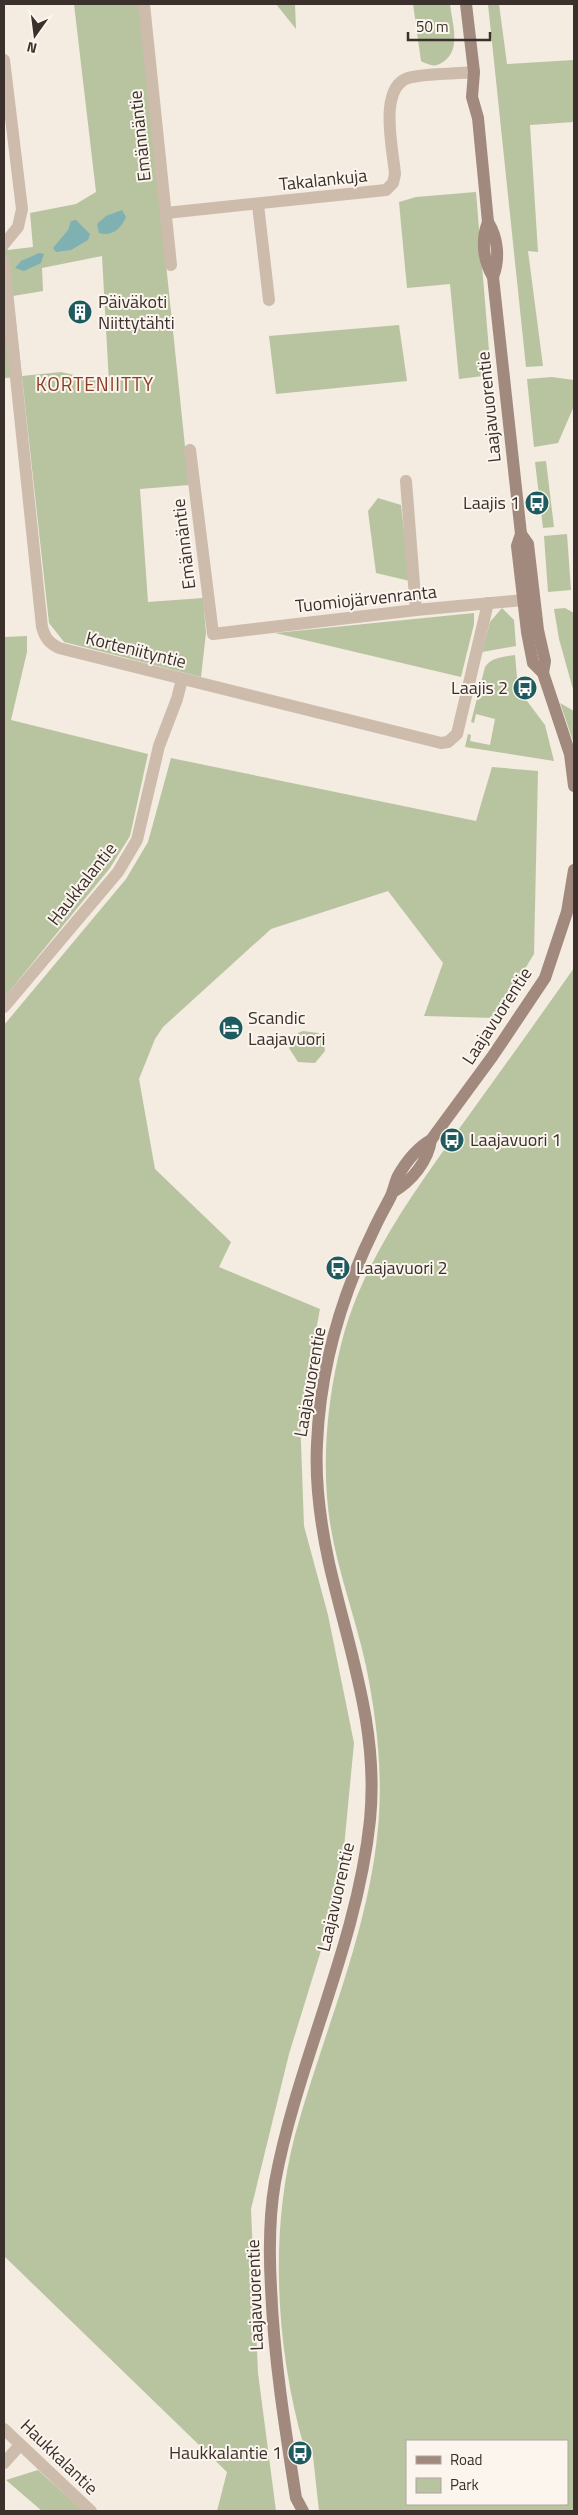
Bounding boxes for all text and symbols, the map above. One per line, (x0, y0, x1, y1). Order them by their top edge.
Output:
north arrow (10, 10, 60, 60)
scale bar (408, 10, 490, 42)
text: 50 m (416, 15, 449, 38)
text: N (24, 37, 39, 59)
street label: Emännäntie (121, 89, 158, 183)
street label: Takalankuja (278, 161, 368, 198)
place label: Päiväkoti Niittytähti (98, 288, 175, 336)
building icon: Päiväkoti Niittytähti (67, 299, 93, 325)
street label: Laajavuorentie (469, 350, 508, 464)
district label: KORTENIITTY (36, 369, 154, 398)
place label: Laajis 1 (463, 489, 520, 516)
bus stop icon: Laajis 1 (524, 490, 550, 516)
street label: Emännäntie (165, 497, 202, 591)
street label: Tuomiojärvenranta (294, 578, 438, 619)
street label: Korteniityntie (83, 624, 189, 675)
place label: Laajis 2 (451, 674, 508, 701)
bus stop icon: Laajis 2 (512, 675, 538, 701)
street label: Haukkalantie (40, 836, 123, 931)
street label: Laajavuorentie (455, 962, 538, 1070)
place label: Scandic Laajavuori (248, 1004, 325, 1052)
hotel icon: Scandic Laajavuori (218, 1015, 244, 1041)
place label: Laajavuori 1 (470, 1126, 561, 1153)
bus stop icon: Laajavuori 1 (439, 1127, 465, 1153)
place label: Laajavuori 2 (356, 1254, 447, 1281)
bus stop icon: Laajavuori 2 (325, 1255, 351, 1281)
street label: Laajavuorentie (287, 1325, 332, 1439)
street label: Laajavuorentie (310, 1840, 361, 1954)
street label: Laajavuorentie (239, 2239, 270, 2351)
street label: Haukkalantie (14, 2413, 104, 2501)
place label: Haukkalantie 1 (169, 2439, 282, 2466)
bus stop icon: Haukkalantie 1 (287, 2440, 313, 2466)
legend (406, 2440, 568, 2505)
text: Road (450, 2448, 482, 2471)
text: Park (450, 2473, 479, 2496)

